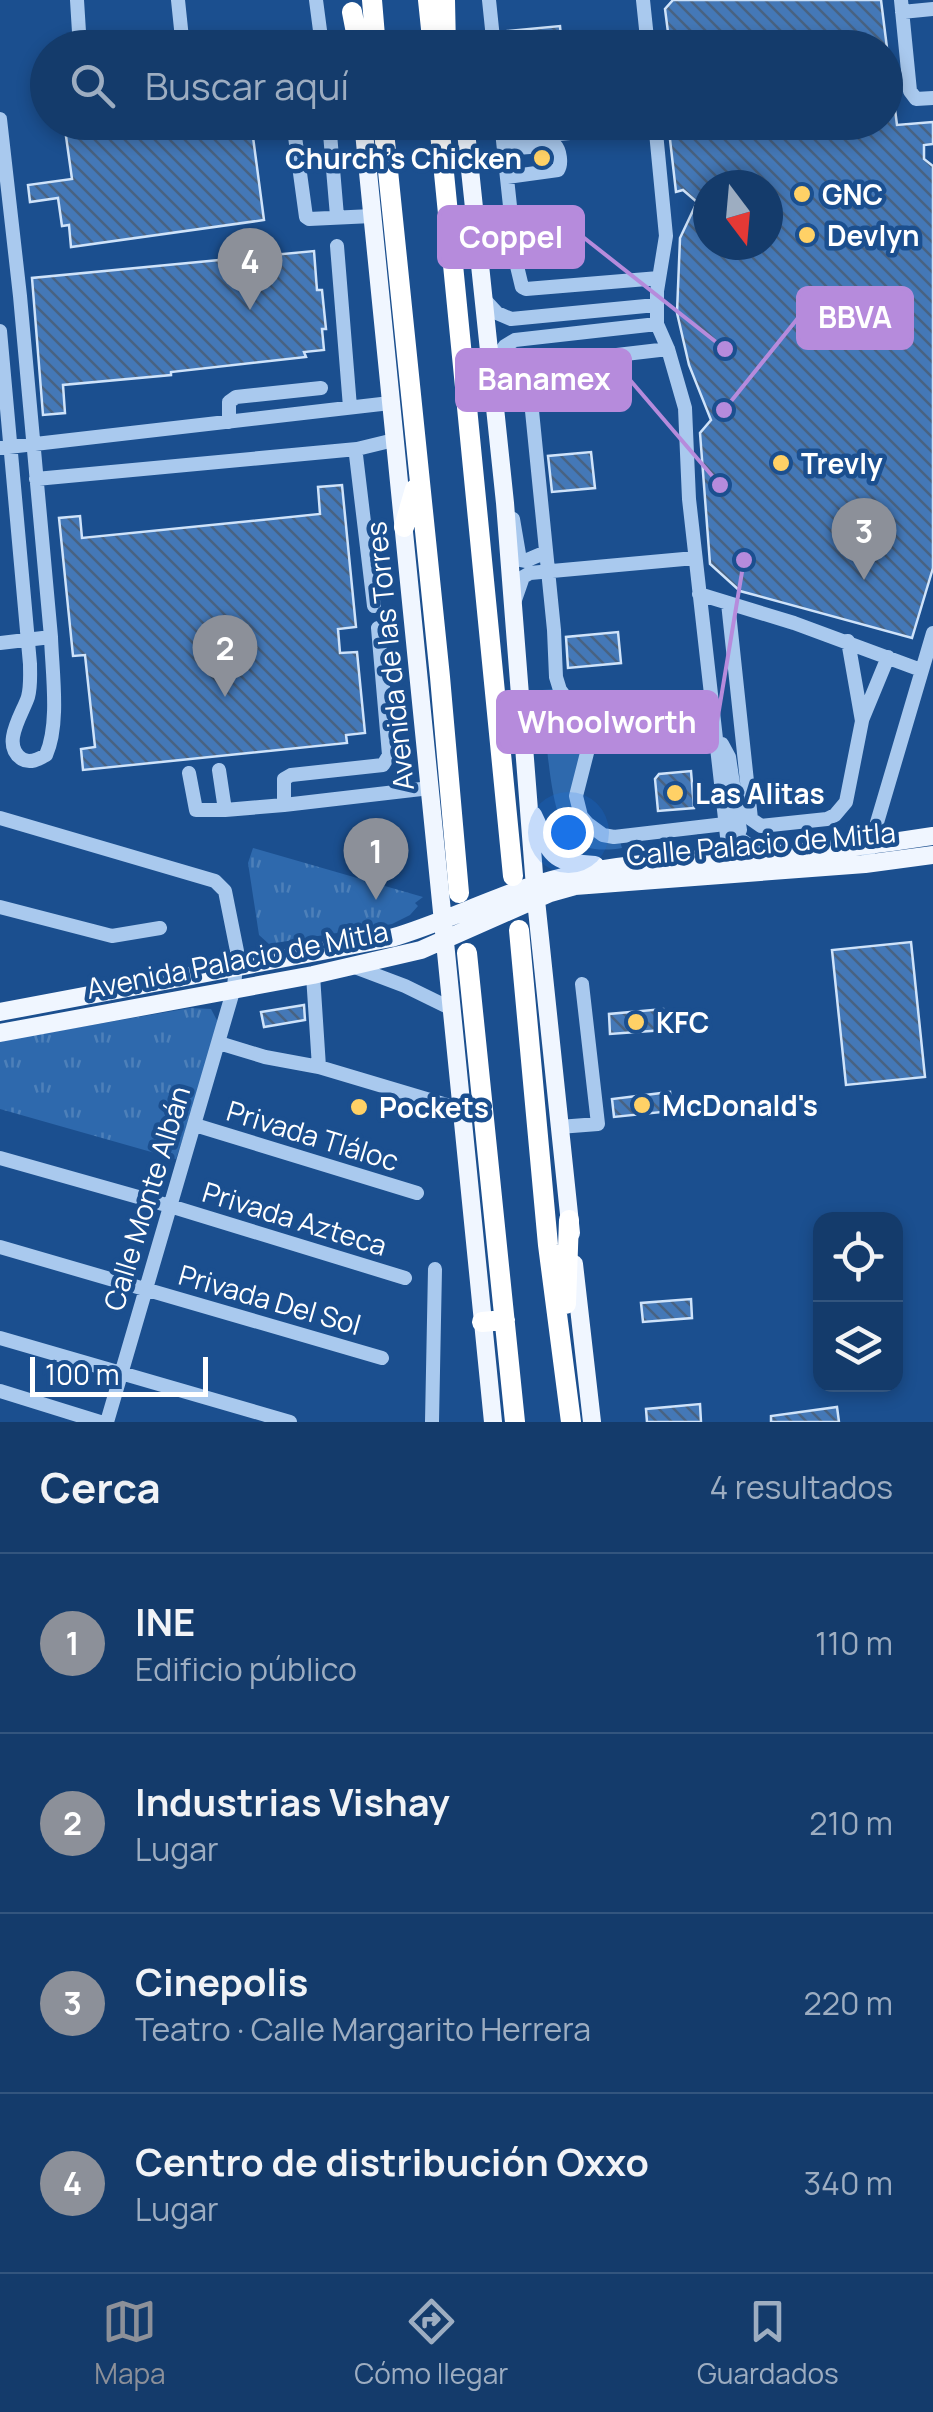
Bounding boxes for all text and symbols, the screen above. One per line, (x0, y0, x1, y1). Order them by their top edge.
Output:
search box (30, 30, 903, 140)
icon: search (65, 58, 120, 113)
text: Buscar aquí (145, 59, 349, 111)
place label: Church's Chicken (285, 139, 522, 177)
marker: Church's Chicken (531, 147, 553, 169)
north arrow (693, 170, 783, 260)
place label: GNC (822, 175, 883, 213)
marker: GNC (791, 183, 813, 205)
callout: Coppel (439, 207, 583, 267)
text: Coppel (459, 216, 563, 257)
place label: Devlyn (827, 216, 919, 254)
marker: Devlyn (796, 224, 818, 246)
pin: 4 (218, 228, 282, 310)
callout: BBVA (798, 288, 912, 348)
text: BBVA (818, 296, 892, 337)
callout: Banamex (457, 350, 630, 410)
text: Banamex (477, 358, 611, 399)
place label: Trevly (801, 444, 883, 482)
marker: Trevly (770, 452, 792, 474)
pin: 3 (832, 498, 896, 580)
street label: Avenida de las Torres (356, 520, 422, 792)
pin: 2 (192, 614, 258, 697)
callout: Whoolworth (498, 692, 717, 752)
text: Whoolworth (517, 701, 697, 742)
place label: Las Alitas (695, 774, 825, 812)
marker: Las Alitas (664, 782, 686, 804)
your location (543, 807, 594, 858)
street label: Calle Palacio de Mitla (625, 812, 897, 874)
pin: 1 (344, 818, 408, 900)
street label: Avenida Palacio de Mitla (83, 911, 391, 1007)
place label: KFC (656, 1003, 709, 1041)
marker: KFC (625, 1011, 647, 1033)
street label: Calle Monte Albán (94, 1081, 198, 1315)
place label: McDonald's (662, 1086, 818, 1124)
place label: Pockets (379, 1088, 489, 1126)
street label: Privada Tláloc (223, 1091, 403, 1179)
marker: McDonald's (631, 1094, 653, 1116)
marker: Pockets (348, 1096, 370, 1118)
street label: Privada Azteca (198, 1172, 392, 1264)
map controls (813, 1212, 903, 1392)
button: locate (813, 1212, 903, 1302)
street label: Privada Del Sol (174, 1255, 366, 1343)
button: layers (813, 1302, 903, 1392)
scale bar (30, 1352, 208, 1396)
text: 100 m (45, 1355, 119, 1393)
text: Cerca (40, 1458, 161, 1516)
text: 4 resultados (709, 1465, 893, 1509)
text: INE (135, 1595, 195, 1647)
text: 1 (65, 1621, 80, 1665)
text: 110 m (815, 1621, 893, 1665)
text: Edificio público (135, 1647, 357, 1691)
text: Industrias Vishay (135, 1775, 450, 1827)
text: 2 (63, 1801, 82, 1845)
text: 210 m (809, 1801, 893, 1845)
text: Lugar (135, 1827, 219, 1871)
text: Cinepolis (135, 1955, 308, 2007)
text: 3 (63, 1981, 82, 2025)
text: 220 m (803, 1981, 893, 2025)
text: Teatro · Calle Margarito Herrera (135, 2007, 591, 2051)
text: Centro de distribución Oxxo (135, 2135, 649, 2187)
text: 4 (63, 2161, 82, 2205)
text: 340 m (803, 2161, 893, 2205)
text: Lugar (135, 2187, 219, 2231)
tab: Mapa (94, 2294, 166, 2392)
tab: Cómo llegar (354, 2294, 508, 2392)
tab: Guardados (697, 2294, 839, 2392)

